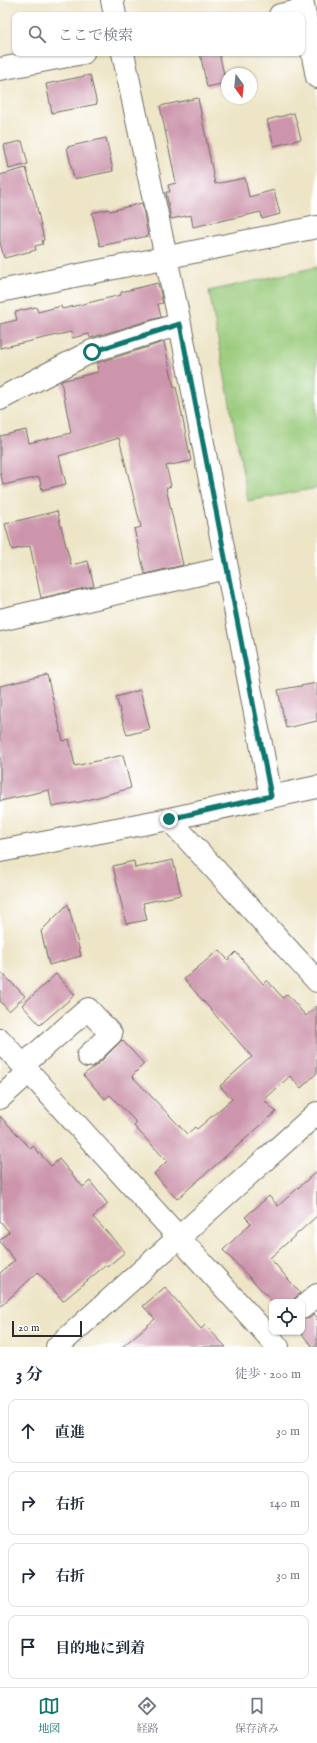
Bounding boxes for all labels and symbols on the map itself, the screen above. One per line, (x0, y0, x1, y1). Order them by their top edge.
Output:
north arrow (221, 68, 257, 104)
route start (83, 343, 101, 361)
route end (160, 810, 178, 828)
scale bar (12, 1319, 82, 1338)

